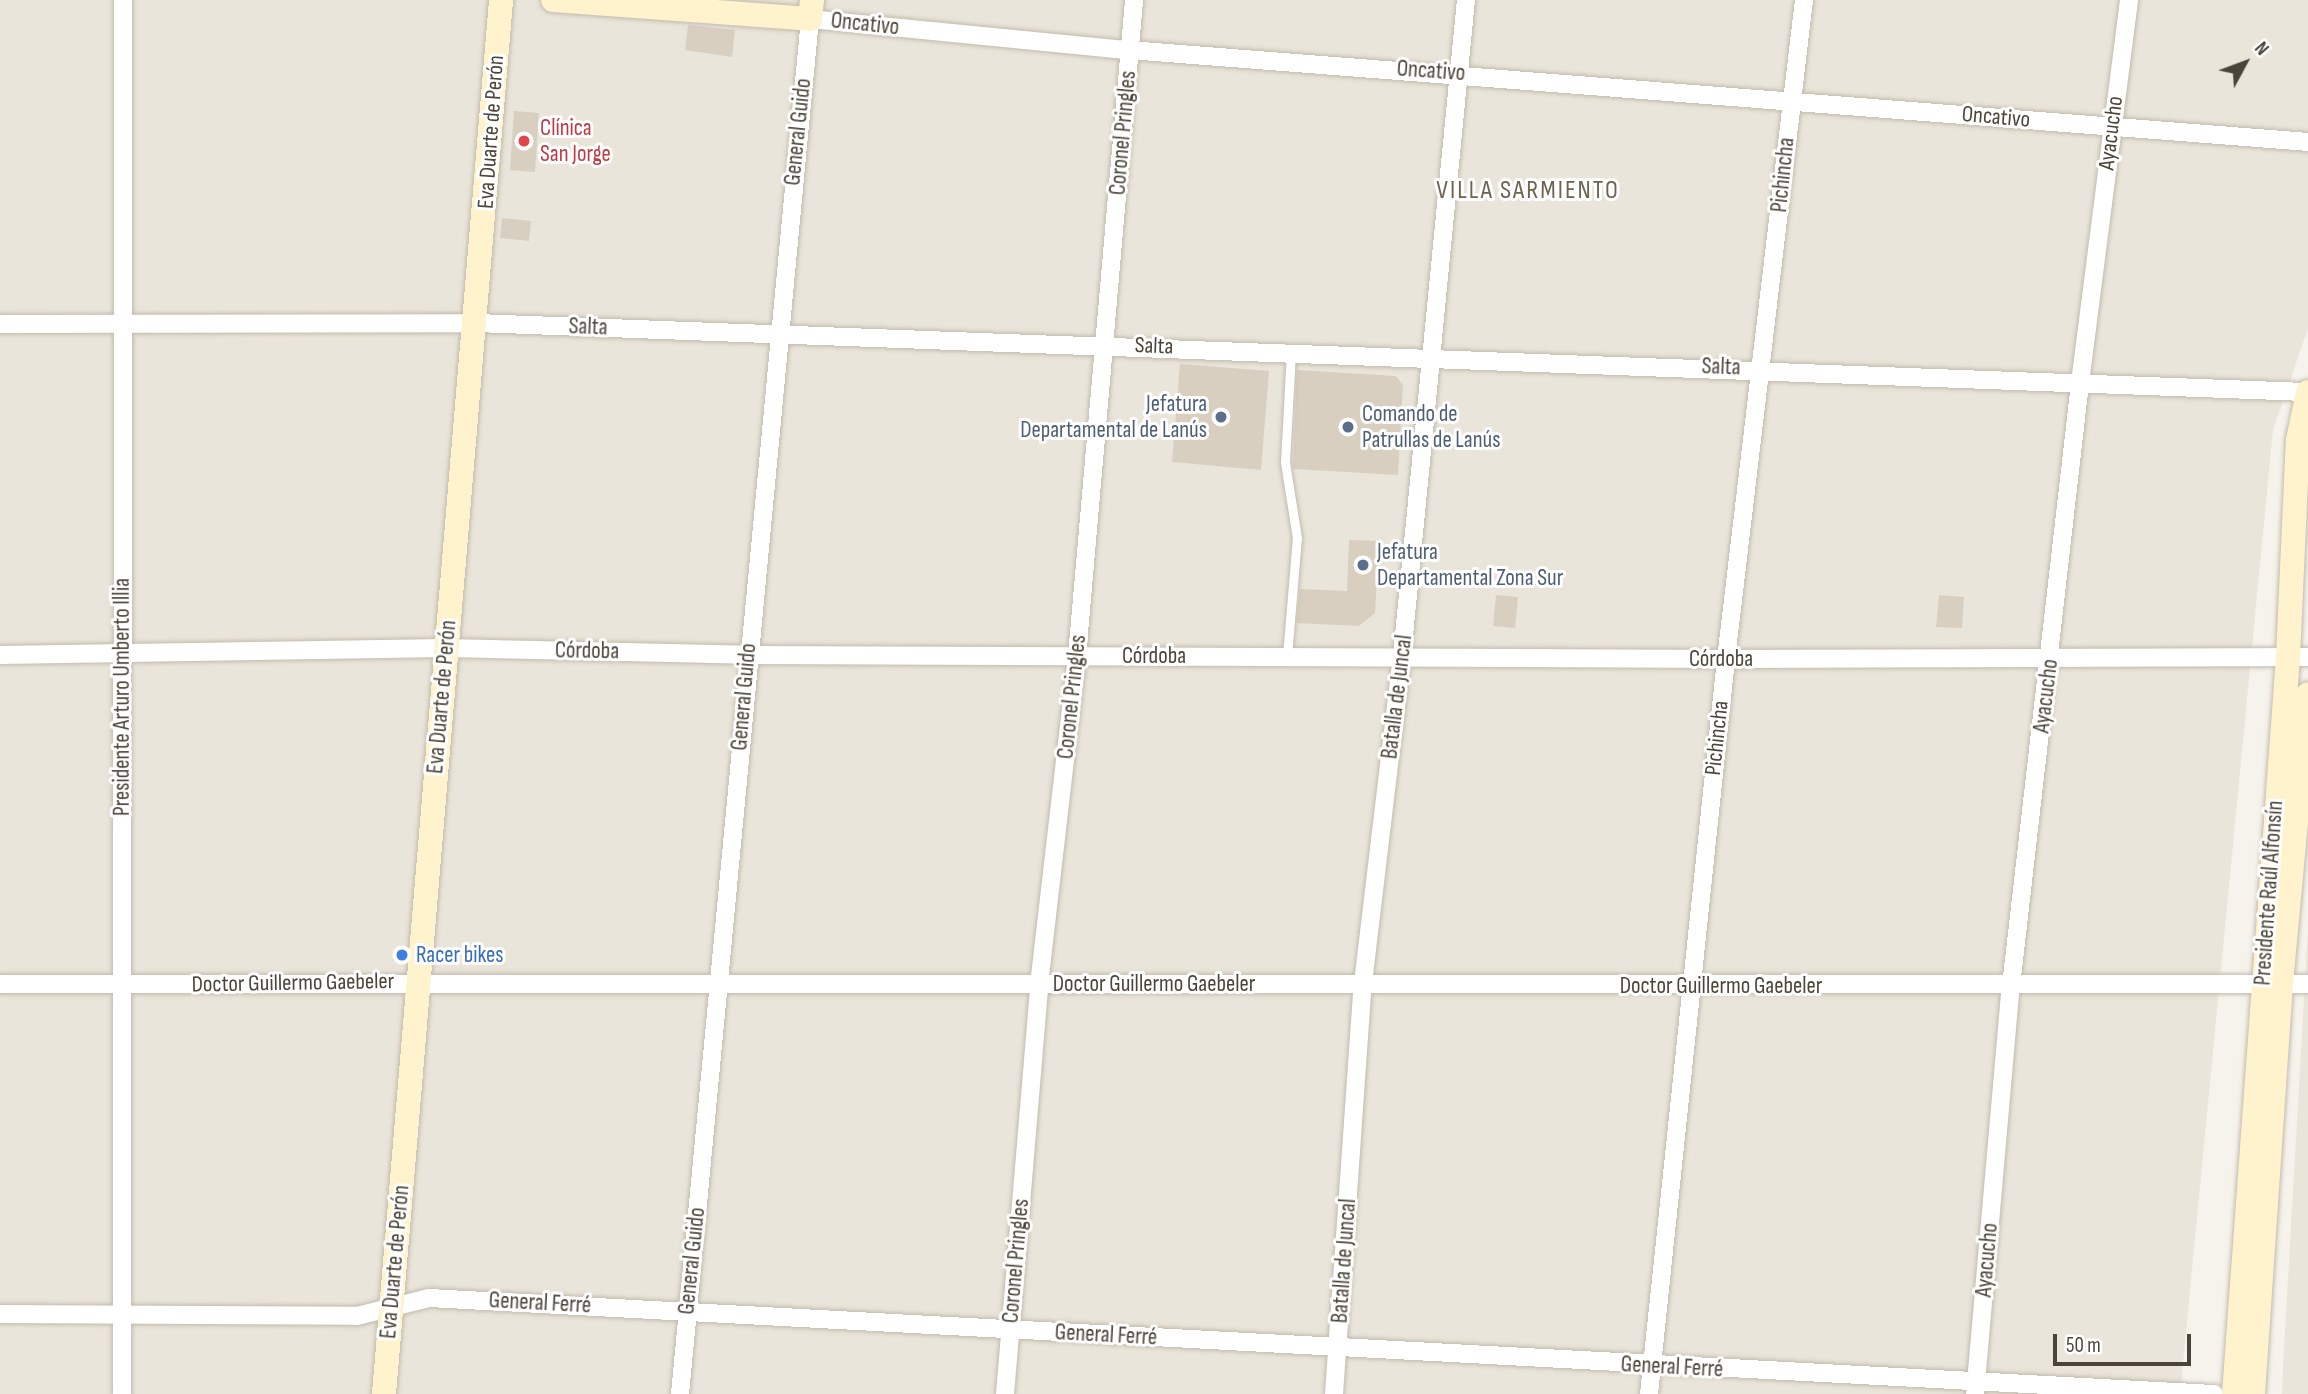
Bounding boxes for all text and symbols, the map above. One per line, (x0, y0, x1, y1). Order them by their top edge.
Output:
street label: Oncativo (829, 7, 901, 41)
north arrow (2210, 28, 2280, 98)
text: N (2249, 38, 2273, 60)
street label: Eva Duarte de Perón (472, 54, 510, 210)
street label: Oncativo (1396, 55, 1466, 87)
street label: Coronel Pringles (1104, 70, 1142, 196)
street label: General Guido (779, 77, 817, 187)
street label: Ayacucho (2093, 94, 2129, 172)
street label: Oncativo (1961, 100, 2031, 134)
place label: Clínica San Jorge (540, 114, 611, 168)
marker: Clínica San Jorge (514, 131, 534, 151)
street label: Pichincha (1765, 136, 1801, 214)
district label: VILLA SARMIENTO (1438, 175, 1618, 207)
street label: Salta (568, 313, 608, 341)
street label: Salta (1134, 332, 1174, 360)
street label: Salta (1701, 353, 1741, 381)
place label: Jefatura Departamental de Lanús (1020, 390, 1207, 444)
place label: Comando de Patrullas de Lanús (1362, 400, 1500, 454)
marker: Jefatura Departamental de Lanús (1213, 409, 1229, 425)
marker: Comando de Patrullas de Lanús (1340, 419, 1356, 435)
place label: Jefatura Departamental Zona Sur (1377, 538, 1563, 592)
marker: Jefatura Departamental Zona Sur (1355, 557, 1371, 573)
street label: Presidente Arturo Umberto Illia (108, 578, 136, 816)
street label: Eva Duarte de Perón (422, 619, 462, 775)
street label: Batalla de Juncal (1376, 633, 1418, 761)
street label: Coronel Pringles (1052, 634, 1092, 760)
street label: Córdoba (555, 637, 619, 665)
street label: General Guido (726, 642, 762, 752)
street label: Córdoba (1122, 642, 1186, 670)
street label: Córdoba (1689, 645, 1753, 673)
street label: Ayacucho (2028, 657, 2064, 735)
street label: Pichincha (1699, 699, 1735, 777)
street label: Presidente Raúl Alfonsín (2249, 800, 2289, 986)
place label: Racer bikes (416, 941, 504, 969)
marker: Racer bikes (394, 947, 410, 963)
street label: Doctor Guillermo Gaebeler (191, 967, 395, 999)
street label: Doctor Guillermo Gaebeler (1053, 970, 1255, 998)
street label: Doctor Guillermo Gaebeler (1620, 972, 1822, 1000)
street label: Eva Duarte de Perón (375, 1184, 415, 1340)
street label: Coronel Pringles (997, 1198, 1035, 1324)
street label: Batalla de Juncal (1326, 1198, 1362, 1324)
street label: General Guido (673, 1206, 711, 1316)
street label: Ayacucho (1970, 1222, 2004, 1298)
street label: General Ferré (488, 1287, 592, 1319)
street label: General Ferré (1054, 1319, 1158, 1351)
scale bar (2056, 1320, 2194, 1364)
text: 50 m (2066, 1333, 2101, 1358)
street label: General Ferré (1620, 1351, 1724, 1383)

